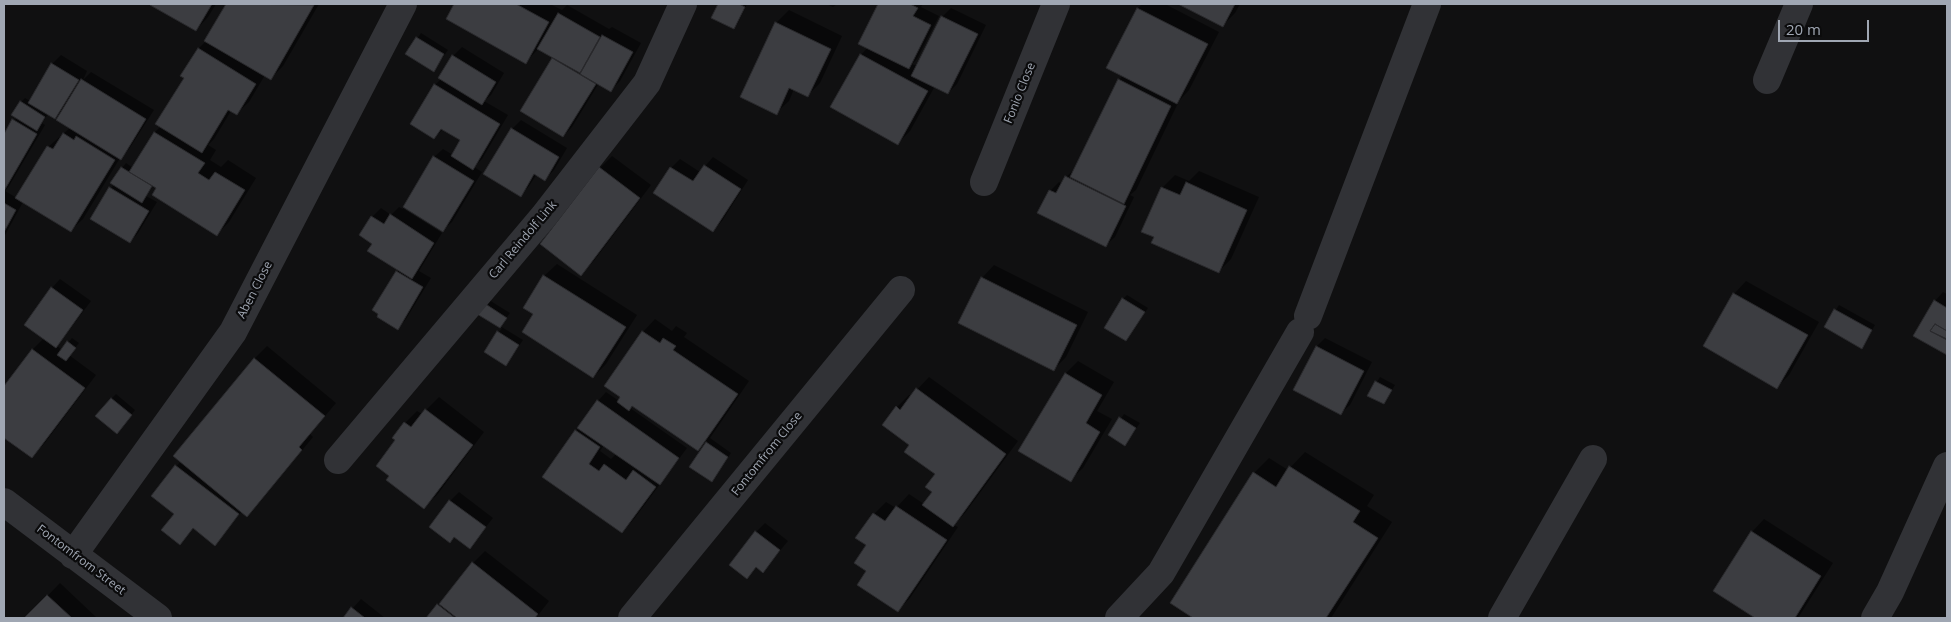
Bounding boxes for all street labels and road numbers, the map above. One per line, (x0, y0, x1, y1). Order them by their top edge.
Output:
street label: Fonio Close (1001, 60, 1039, 126)
street label: Carl Reindolf Link (486, 198, 560, 282)
street label: Aben Close (234, 259, 276, 321)
street label: Fontomfrom Close (729, 409, 805, 499)
street label: Fontomfrom Street (34, 522, 128, 598)

